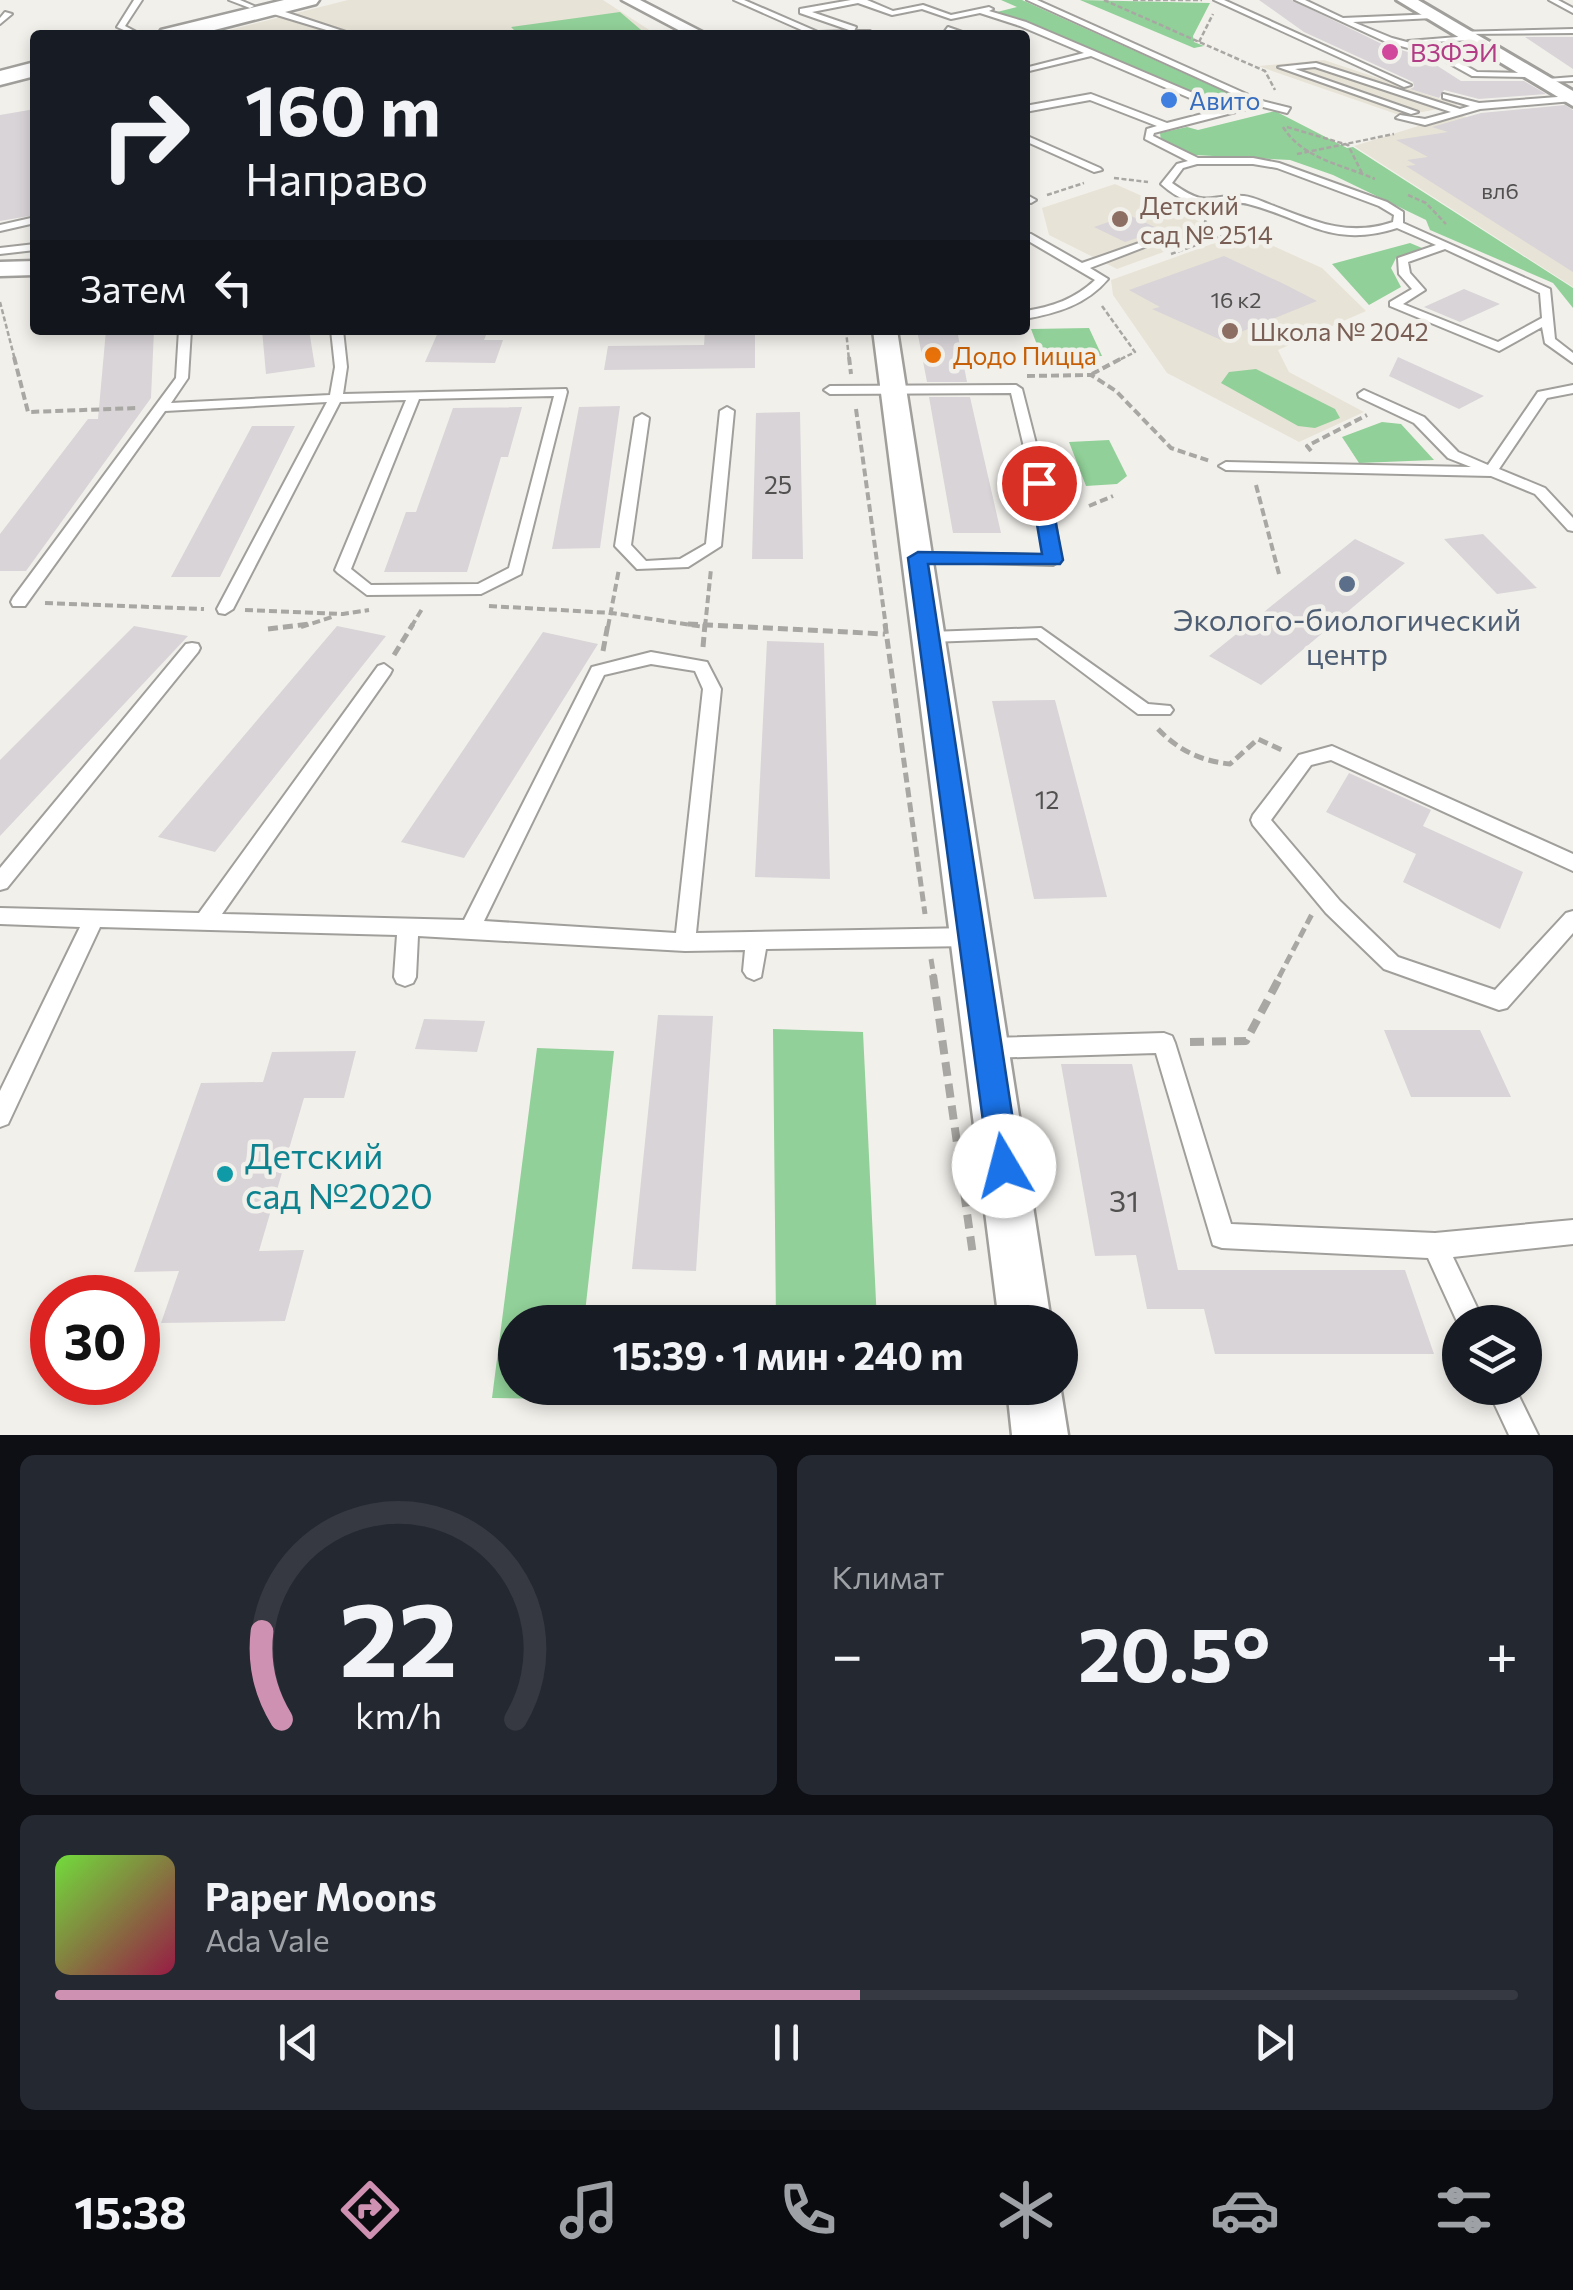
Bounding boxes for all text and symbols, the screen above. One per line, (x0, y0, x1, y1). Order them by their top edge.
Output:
place label: ВЗФЭИ (1410, 37, 1498, 67)
marker: ВЗФЭИ (1379, 41, 1401, 63)
text: 160 m (245, 65, 441, 150)
icon: right (80, 70, 210, 200)
place label: Авито (1189, 85, 1260, 115)
marker: Авито (1158, 89, 1180, 111)
text: Направо (245, 150, 428, 205)
house number: вл6 (1481, 177, 1519, 204)
place label: Детский сад № 2514 (1140, 190, 1273, 249)
marker: Детский сад № 2514 (1109, 208, 1131, 230)
icon: left (206, 260, 261, 315)
text: Затем (80, 264, 186, 311)
house number: 16 к2 (1211, 286, 1261, 313)
place label: Школа № 2042 (1250, 316, 1429, 346)
marker: Школа № 2042 (1219, 320, 1241, 342)
place label: Додо Пицца (953, 340, 1097, 370)
marker: Додо Пицца (922, 344, 944, 366)
pin (997, 441, 1082, 526)
icon: arrive (1012, 456, 1067, 511)
house number: 25 (764, 469, 792, 499)
marker: Эколого-биологический центр (1336, 573, 1358, 595)
place label: Эколого-биологический центр (1173, 600, 1521, 671)
house number: 12 (1035, 784, 1059, 814)
position arrow (952, 1114, 1056, 1218)
place label: Детский сад №2020 (245, 1133, 433, 1216)
marker: Детский сад №2020 (214, 1163, 236, 1185)
house number: 31 (1109, 1181, 1139, 1218)
speed limit sign: 30 (30, 1275, 160, 1405)
map controls (1442, 1305, 1542, 1405)
button: layers (1442, 1305, 1542, 1405)
text: 15:39 · 1 мин · 240 m (613, 1331, 963, 1378)
text: Климат (832, 1556, 944, 1596)
text: 22 (339, 1571, 457, 1698)
text: 20.5° (1078, 1606, 1270, 1697)
text: − (832, 1619, 863, 1686)
text: + (1486, 1619, 1518, 1686)
text: km/h (355, 1693, 442, 1736)
text: Paper Moons (205, 1872, 437, 1919)
text: Ada Vale (205, 1919, 330, 1959)
icon: previous (271, 2015, 326, 2070)
icon: pause (759, 2015, 814, 2070)
icon: next (1247, 2015, 1302, 2070)
icon: directions (335, 2175, 405, 2245)
icon: music (554, 2175, 624, 2245)
icon: phone (773, 2175, 843, 2245)
icon: climate (991, 2175, 1061, 2245)
icon: car (1210, 2175, 1280, 2245)
icon: filters (1429, 2175, 1499, 2245)
text: 15:38 (74, 2183, 187, 2238)

